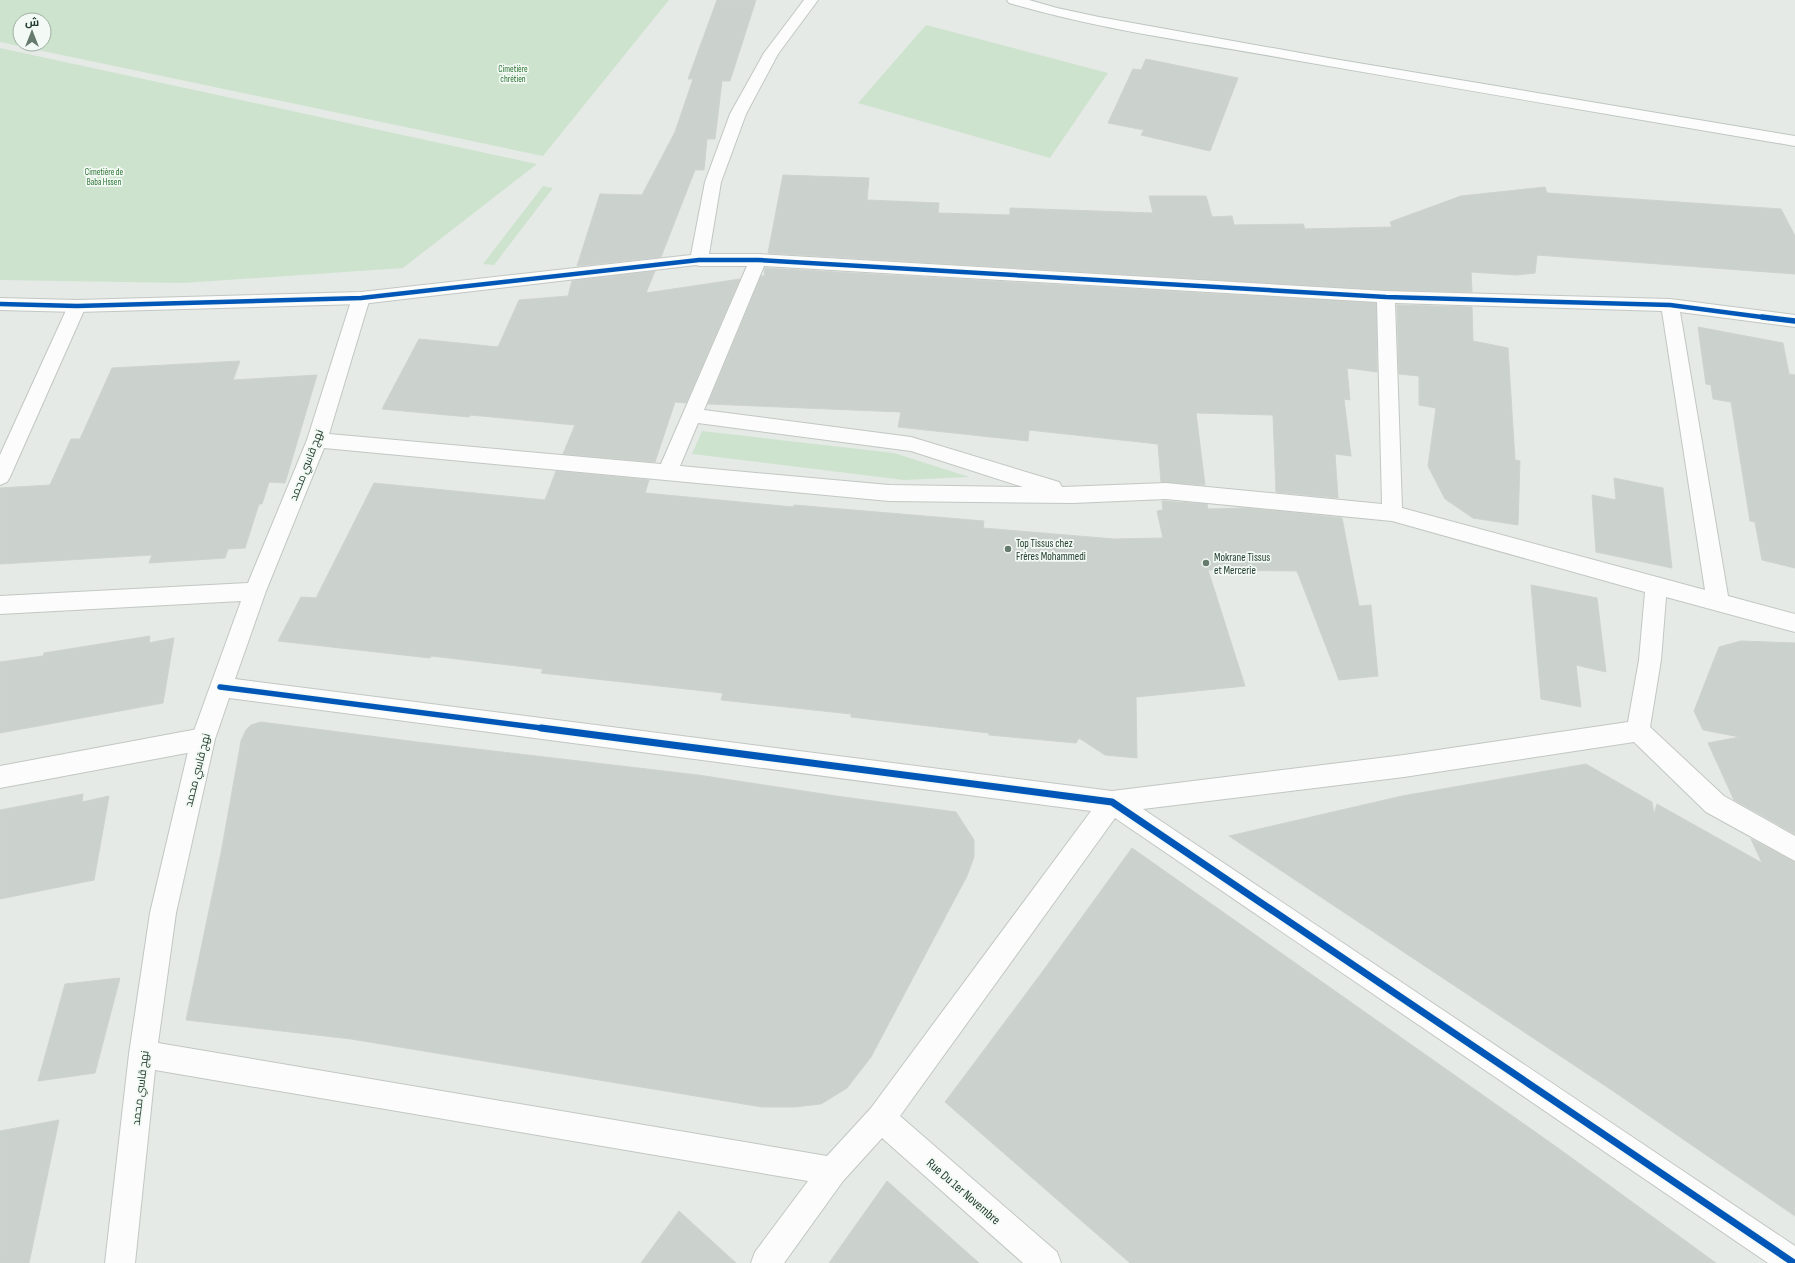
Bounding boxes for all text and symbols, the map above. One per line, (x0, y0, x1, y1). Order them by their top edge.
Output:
north arrow (12, 12, 52, 52)
text: ش (25, 16, 39, 29)
park label: Cimetière chrétien (498, 64, 528, 85)
park label: Cimetière de Baba Hssen (85, 167, 124, 188)
street label: نهج قاسي محمد (287, 428, 327, 503)
place label: Top Tissus chez Frères Mohammedi (1016, 537, 1086, 563)
marker: Top Tissus chez Frères Mohammedi (1003, 544, 1013, 554)
place label: Mokrane Tissus et Mercerie (1214, 551, 1270, 577)
marker: Mokrane Tissus et Mercerie (1201, 558, 1211, 568)
street label: نهج قاسي محمد (182, 732, 214, 808)
street label: نهج قاسي محمد (129, 1050, 153, 1126)
street label: Rue Du 1er Novembre (923, 1155, 1004, 1228)

